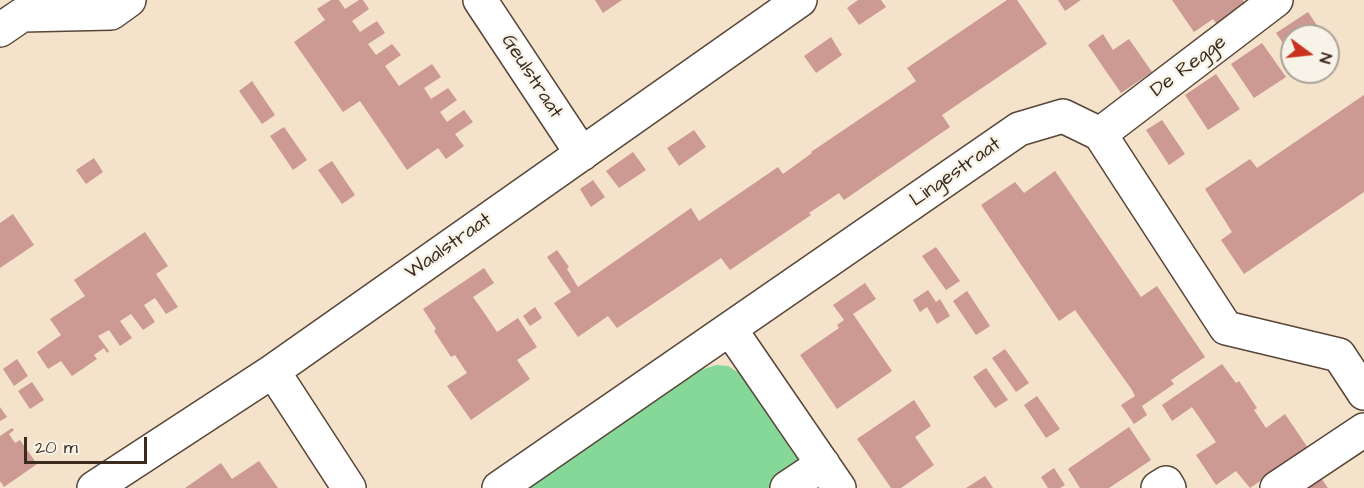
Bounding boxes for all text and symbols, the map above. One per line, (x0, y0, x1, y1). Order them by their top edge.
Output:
north arrow (1280, 24, 1340, 84)
street label: Geulstraat (495, 30, 567, 124)
street label: De Regge (1147, 31, 1231, 103)
text: N (1314, 50, 1337, 66)
street label: Lingestraat (906, 133, 1006, 213)
street label: Waalstraat (401, 209, 497, 285)
scale bar (27, 425, 150, 463)
text: 20 m (35, 435, 78, 460)

